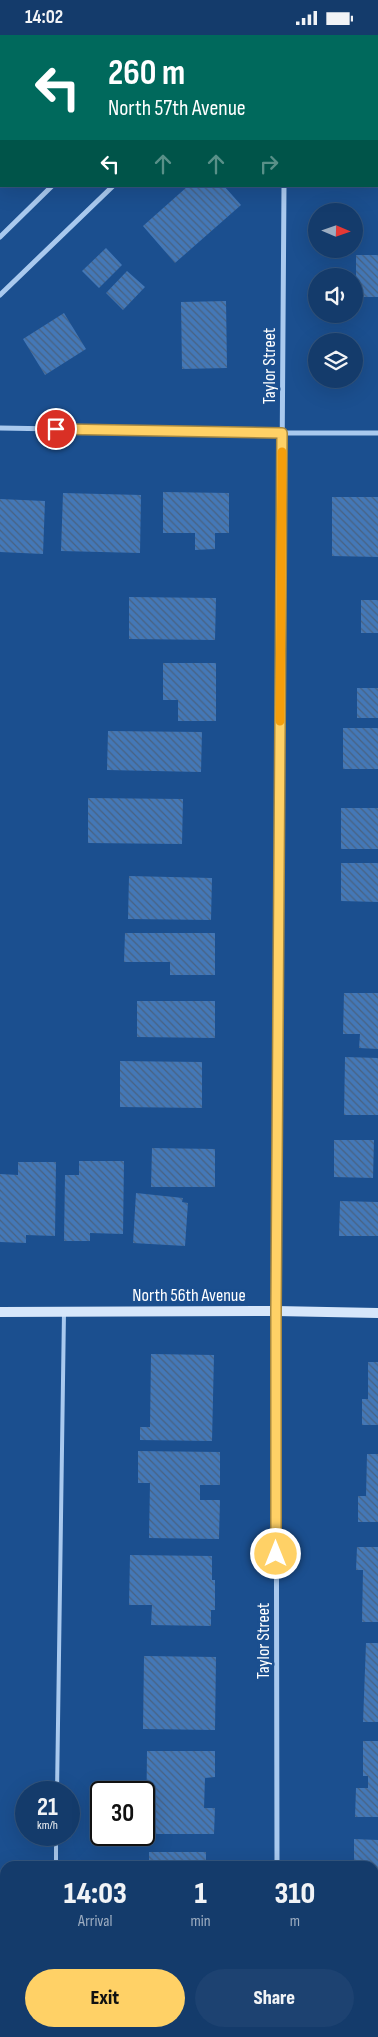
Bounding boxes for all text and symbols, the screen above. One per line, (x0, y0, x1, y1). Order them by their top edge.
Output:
text: 14:02 (25, 6, 63, 29)
text: 260 m (108, 52, 185, 95)
icon: left (25, 55, 90, 120)
text: North 57th Avenue (108, 95, 246, 122)
icon: left (96, 150, 124, 178)
icon: ahead (149, 150, 177, 178)
icon: ahead (202, 150, 230, 178)
icon: right (255, 150, 283, 178)
north arrow (308, 203, 362, 257)
map controls (308, 203, 363, 388)
button: sound (308, 268, 363, 323)
street label: Taylor Street (259, 327, 280, 404)
button: layers (308, 333, 363, 388)
pin (35, 408, 77, 450)
icon: arrive (42, 415, 70, 443)
street label: North 56th Avenue (132, 1285, 246, 1306)
position arrow (249, 1527, 301, 1579)
street label: Taylor Street (253, 1602, 274, 1679)
speed limit sign: 30 (90, 1781, 155, 1846)
text: 21 (37, 1792, 58, 1823)
text: km/h (37, 1818, 58, 1833)
text: 14:03 (64, 1876, 127, 1912)
text: 1 (194, 1876, 207, 1912)
text: 310 (274, 1876, 315, 1912)
text: Arrival (78, 1912, 112, 1931)
text: min (191, 1912, 211, 1931)
text: m (290, 1912, 300, 1931)
button: Exit (25, 1969, 185, 2027)
button: Share (195, 1969, 354, 2027)

